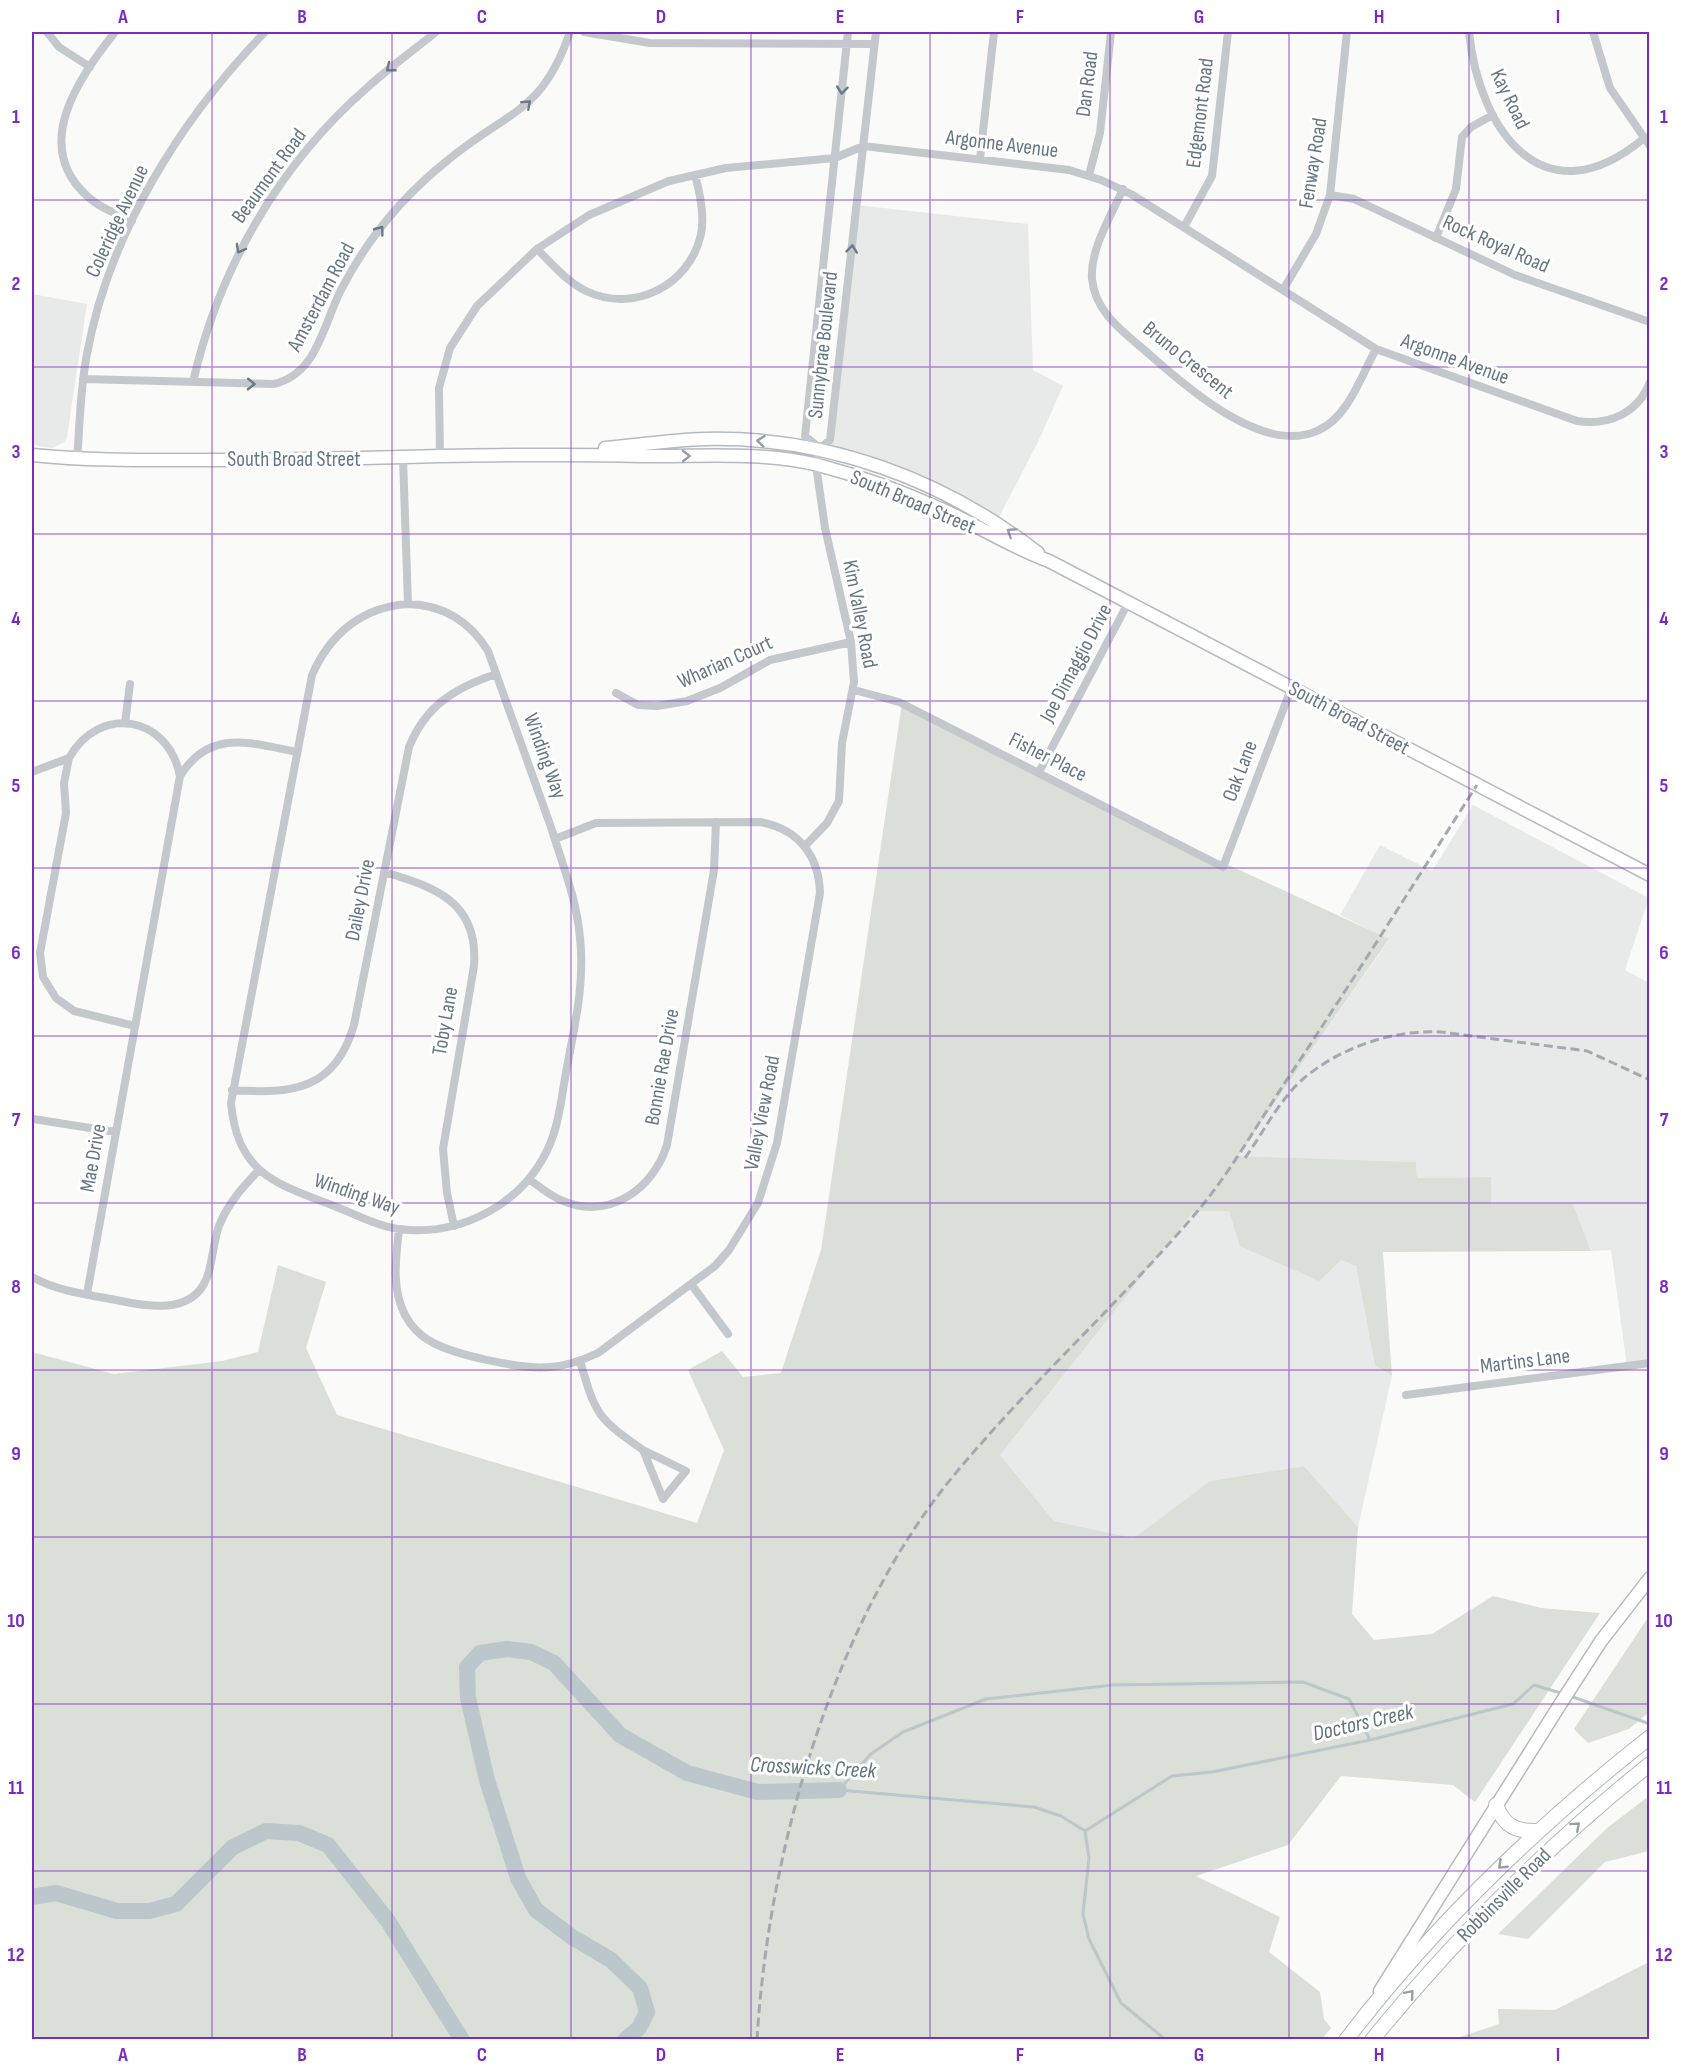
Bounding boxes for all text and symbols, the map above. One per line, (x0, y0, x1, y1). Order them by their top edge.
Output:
text: A (117, 5, 128, 29)
text: B (297, 5, 307, 29)
text: C (477, 5, 487, 29)
text: D (656, 5, 666, 29)
text: E (836, 5, 844, 29)
text: F (1016, 5, 1024, 29)
text: G (1194, 5, 1204, 29)
text: H (1374, 5, 1384, 29)
text: I (1556, 5, 1560, 29)
street label: Dan Road (1071, 50, 1103, 118)
street label: Edgemont Road (1181, 57, 1219, 169)
one-way arrow (386, 61, 397, 72)
street label: Kay Road (1485, 65, 1535, 133)
one-way arrow (836, 85, 849, 94)
one-way arrow (520, 100, 531, 111)
text: 1 (12, 105, 20, 129)
text: 1 (1660, 105, 1668, 129)
street label: Fenway Road (1294, 116, 1332, 210)
street label: Beaumont Road (226, 124, 312, 228)
street label: Argonne Avenue (943, 125, 1060, 163)
street label: Coleridge Avenue (80, 161, 154, 281)
street label: Rock Royal Road (1439, 209, 1553, 279)
one-way arrow (372, 226, 383, 237)
street label: Amsterdam Road (281, 238, 360, 356)
one-way arrow (236, 243, 247, 254)
one-way arrow (845, 244, 857, 253)
street label: Sunnybrae Boulevard (803, 270, 843, 420)
text: 2 (12, 272, 20, 296)
text: 2 (1660, 272, 1668, 296)
street label: Bruno Crescent (1138, 316, 1238, 404)
street label: Argonne Avenue (1397, 328, 1512, 390)
one-way arrow (247, 377, 256, 390)
one-way arrow (757, 435, 766, 448)
text: 3 (12, 440, 21, 464)
text: 3 (1660, 440, 1669, 464)
street label: South Broad Street (227, 447, 361, 472)
one-way arrow (681, 450, 690, 463)
street label: South Broad Street (847, 464, 979, 540)
one-way arrow (1007, 528, 1017, 540)
street label: Kim Valley Road (837, 558, 883, 670)
street label: Joe Dimaggio Drive (1034, 600, 1118, 727)
text: 4 (11, 607, 21, 631)
text: 4 (1659, 607, 1669, 631)
street label: Wharian Court (674, 630, 776, 694)
street label: South Broad Street (1284, 676, 1414, 760)
street label: Winding Way (518, 710, 572, 802)
street label: Fisher Place (1005, 727, 1091, 787)
street label: Oak Lane (1217, 737, 1263, 805)
text: 5 (12, 774, 21, 798)
text: 5 (1660, 774, 1669, 798)
street label: Dailey Drive (340, 857, 380, 943)
text: 6 (11, 941, 21, 965)
text: 6 (1659, 941, 1669, 965)
street label: Toby Lane (427, 985, 463, 1057)
street label: Bonnie Rae Drive (639, 1007, 685, 1127)
street label: Valley View Road (739, 1054, 785, 1172)
text: 7 (12, 1108, 21, 1132)
text: 7 (1660, 1108, 1669, 1132)
street label: Mae Drive (75, 1122, 111, 1194)
street label: Winding Way (311, 1168, 403, 1220)
text: 8 (11, 1275, 21, 1299)
text: 8 (1659, 1275, 1669, 1299)
street label: Martins Lane (1479, 1343, 1571, 1379)
text: 9 (11, 1442, 21, 1466)
text: 9 (1659, 1442, 1669, 1466)
text: 10 (7, 1609, 25, 1633)
text: 10 (1655, 1609, 1673, 1633)
water label: Doctors Creek (1310, 1698, 1417, 1748)
water label: Crosswicks Creek (749, 1751, 877, 1785)
text: 11 (8, 1776, 24, 1800)
text: 11 (1656, 1776, 1672, 1800)
one-way arrow (1569, 1822, 1580, 1833)
street label: Robbinsville Road (1452, 1843, 1556, 1947)
one-way arrow (1499, 1858, 1510, 1869)
text: 12 (8, 1943, 24, 1967)
text: 12 (1656, 1943, 1672, 1967)
one-way arrow (1403, 1990, 1414, 2001)
text: A (117, 2043, 128, 2067)
text: B (297, 2043, 307, 2067)
text: C (477, 2043, 487, 2067)
text: D (656, 2043, 666, 2067)
text: E (836, 2043, 844, 2067)
text: F (1016, 2043, 1024, 2067)
text: G (1194, 2043, 1204, 2067)
text: H (1374, 2043, 1384, 2067)
text: I (1556, 2043, 1560, 2067)

